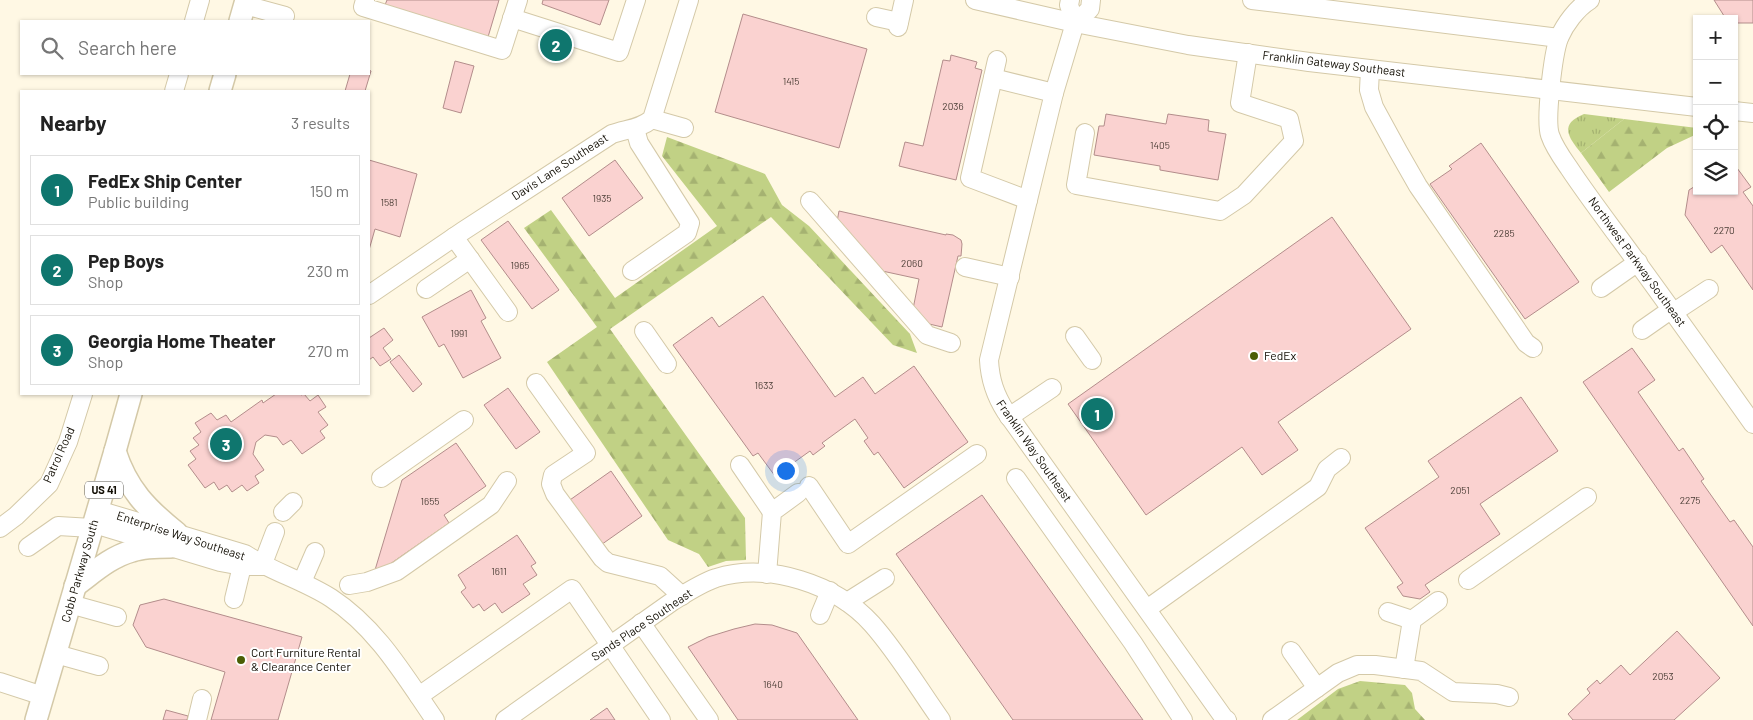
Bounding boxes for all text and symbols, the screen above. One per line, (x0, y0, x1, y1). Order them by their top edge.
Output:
map controls (1693, 15, 1738, 195)
button: + (1693, 15, 1738, 60)
search box (20, 20, 370, 75)
pin: 2 (540, 26, 572, 64)
icon: search (38, 34, 66, 62)
text: Search here (78, 36, 177, 59)
street label: Franklin Gateway Southeast (1262, 47, 1406, 79)
button: − (1693, 60, 1738, 105)
house number: 1415 (783, 75, 799, 87)
house number: 2036 (942, 100, 964, 112)
button: locate (1693, 105, 1738, 150)
text: Nearby (40, 110, 106, 135)
text: 3 results (291, 113, 350, 132)
street label: Davis Lane Southeast (509, 130, 610, 202)
house number: 1405 (1150, 139, 1170, 151)
button: layers (1693, 150, 1738, 195)
text: FedEx Ship Center (88, 169, 242, 192)
text: 1 (54, 181, 60, 200)
text: 150 m (310, 181, 349, 200)
text: Public building (88, 192, 189, 211)
house number: 1935 (593, 192, 612, 204)
street label: Northwest Parkway Southeast (1586, 194, 1689, 329)
house number: 1581 (380, 196, 398, 208)
house number: 2270 (1713, 224, 1735, 236)
house number: 2285 (1493, 227, 1515, 239)
text: Pep Boys (88, 249, 164, 272)
house number: 2060 (901, 257, 923, 269)
house number: 1965 (511, 259, 530, 271)
text: 2 (53, 261, 61, 280)
text: 230 m (307, 261, 349, 280)
text: Shop (88, 272, 123, 291)
house number: 1991 (450, 327, 468, 339)
text: Georgia Home Theater (88, 329, 275, 352)
text: 3 (53, 341, 61, 360)
text: 270 m (307, 341, 349, 360)
place label: FedEx (1264, 348, 1297, 362)
marker: FedEx (1248, 350, 1260, 362)
text: Shop (88, 352, 123, 371)
house number: 1633 (755, 379, 773, 391)
pin: 1 (1081, 395, 1113, 433)
street label: Franklin Way Southeast (994, 397, 1075, 504)
street label: Patrol Road (39, 424, 77, 485)
pin: 3 (210, 425, 242, 463)
your location (773, 458, 799, 484)
road number: US 41 (85, 482, 123, 498)
house number: 2051 (1450, 484, 1470, 496)
house number: 2275 (1680, 494, 1700, 506)
house number: 1655 (421, 495, 439, 507)
street label: Enterprise Way Southeast (115, 508, 247, 563)
street label: Cobb Parkway South (58, 518, 100, 624)
house number: 1611 (491, 565, 507, 577)
street label: Sands Place Southeast (588, 585, 695, 663)
place label: Cort Furniture Rental & Clearance Center (251, 645, 360, 673)
marker: Cort Furniture Rental & Clearance Center (235, 654, 247, 666)
house number: 2053 (1652, 670, 1674, 682)
house number: 1640 (763, 678, 783, 690)

